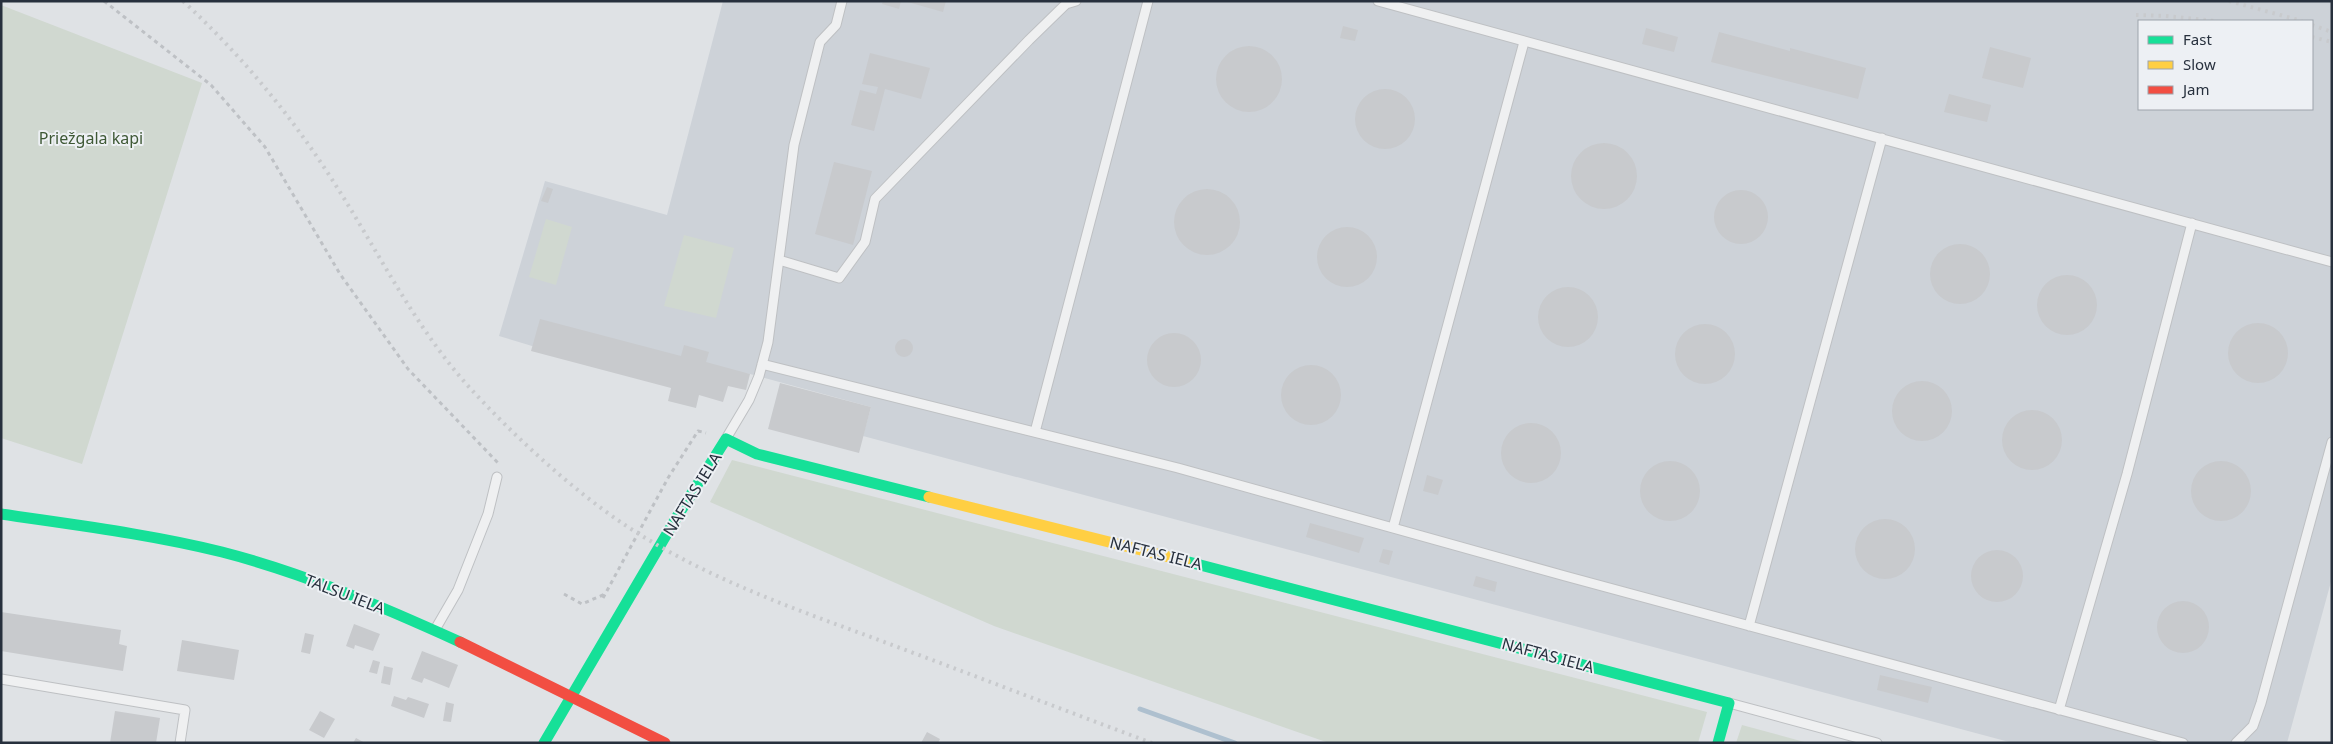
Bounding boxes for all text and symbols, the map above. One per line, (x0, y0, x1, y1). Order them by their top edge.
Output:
legend (2138, 20, 2313, 110)
text: Fast (2183, 29, 2212, 49)
text: Slow (2183, 54, 2216, 74)
text: Jam (2181, 79, 2210, 99)
park label: Priežgala kapi (39, 127, 143, 149)
street label: NAFTAS IELA (658, 447, 727, 540)
street label: NAFTAS IELA (1107, 531, 1205, 575)
street label: TALSU IELA (302, 569, 389, 620)
street label: NAFTAS IELA (1499, 632, 1597, 678)

